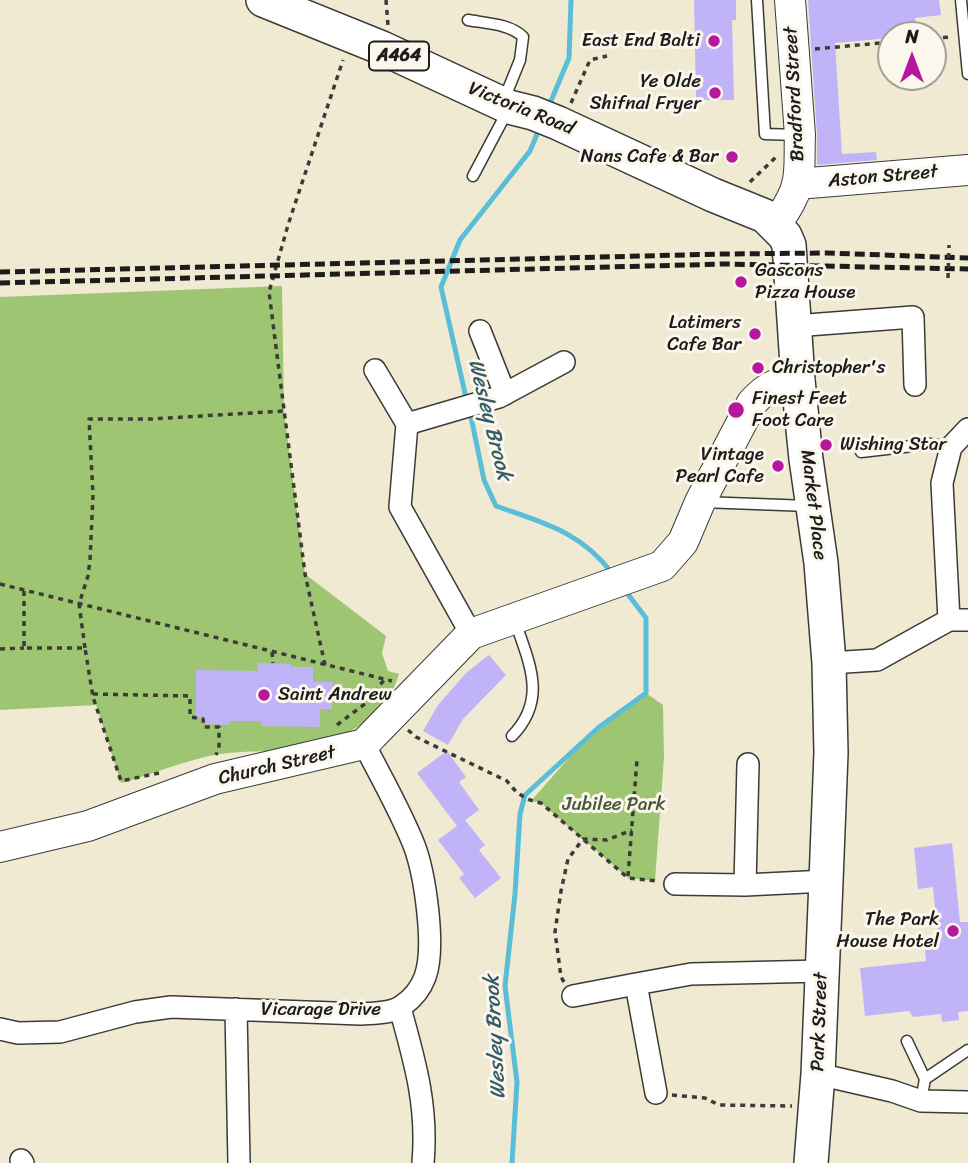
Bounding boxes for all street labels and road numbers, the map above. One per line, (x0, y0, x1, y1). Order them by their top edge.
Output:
street label: Bradford Street (780, 26, 810, 162)
road number: A464 (369, 42, 429, 70)
street label: Victoria Road (465, 77, 577, 141)
street label: Aston Street (827, 161, 939, 193)
street label: Market Place (795, 449, 831, 561)
street label: Church Street (216, 741, 338, 791)
street label: Park Street (807, 972, 833, 1072)
street label: Vicarage Drive (261, 999, 381, 1021)

